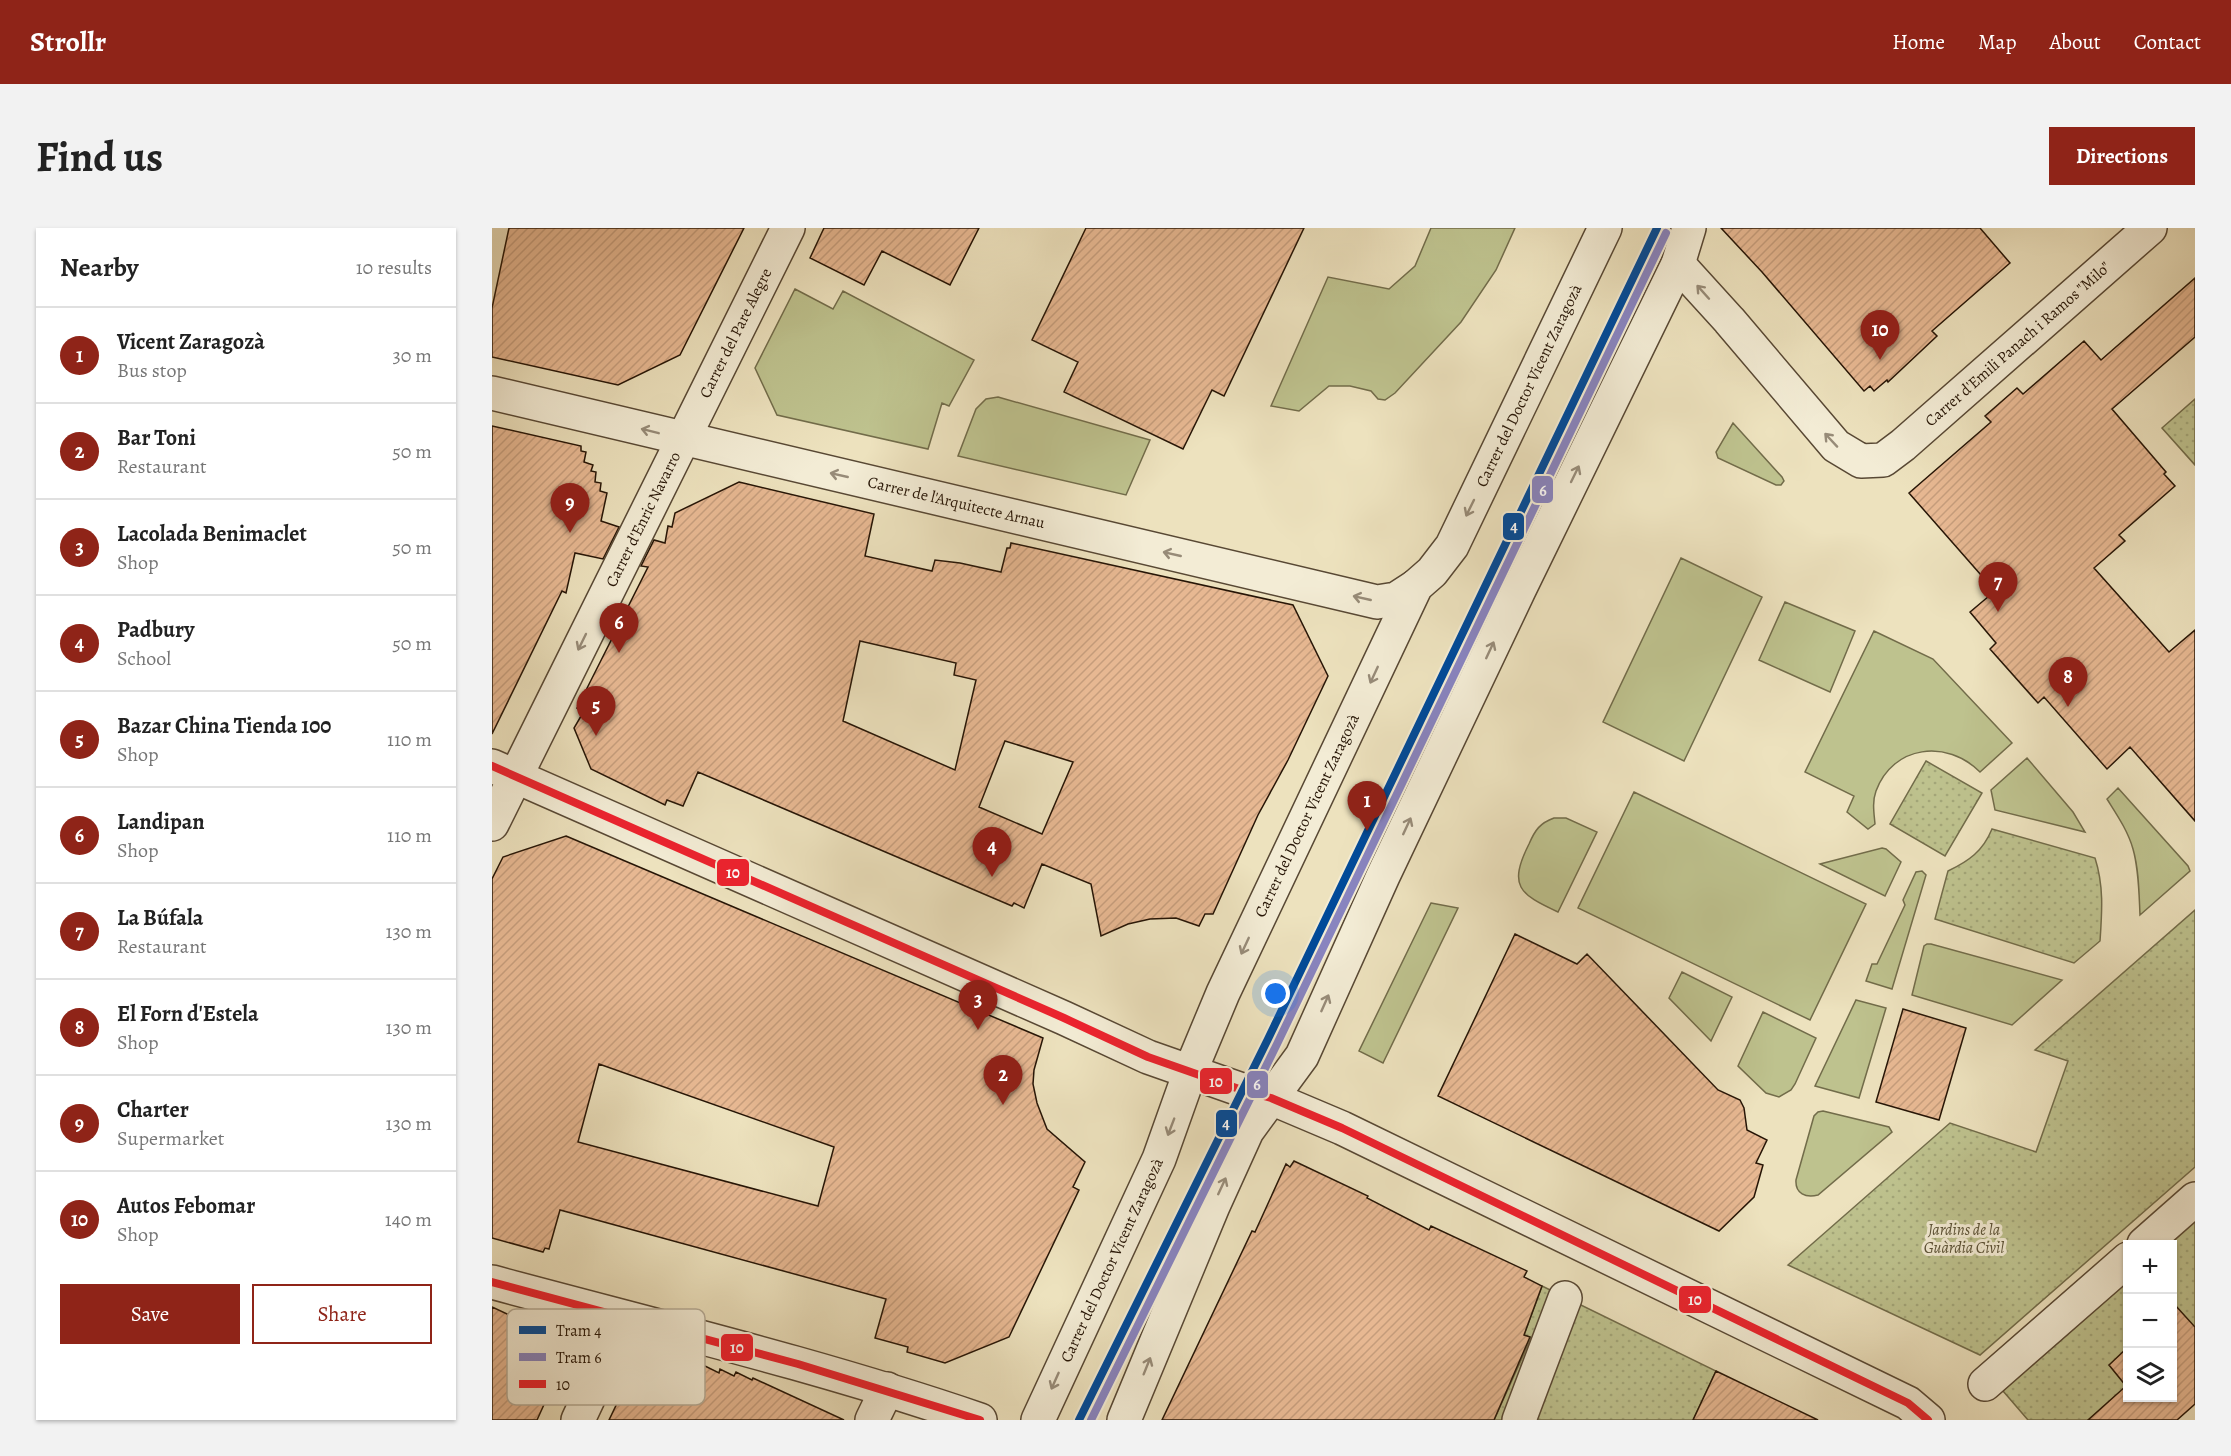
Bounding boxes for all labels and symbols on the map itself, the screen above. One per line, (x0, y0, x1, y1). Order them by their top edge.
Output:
street label: Carrer d'Emili Panach i Ramos "Milo" (1920, 256, 2115, 432)
street label: Carrer del Pare Alegre (694, 265, 777, 402)
street label: Carrer del Doctor Vicent Zaragozà (1471, 280, 1588, 491)
one-way arrow (1696, 285, 1710, 300)
pin: 10 (1860, 310, 1900, 360)
one-way arrow (640, 425, 659, 437)
one-way arrow (1824, 432, 1838, 447)
street label: Carrer d'Enric Navarro (600, 448, 686, 591)
one-way arrow (1570, 466, 1582, 484)
one-way arrow (830, 469, 849, 481)
street label: Carrer de l'Arquitecte Arnau (865, 471, 1047, 534)
line badge: 6 (1531, 475, 1554, 504)
text: 6 (1539, 480, 1547, 502)
pin: 9 (550, 484, 590, 533)
one-way arrow (1464, 498, 1476, 516)
line badge: 4 (1502, 512, 1525, 541)
text: 4 (1510, 516, 1518, 538)
one-way arrow (1163, 547, 1182, 559)
pin: 7 (1978, 562, 2018, 612)
one-way arrow (1353, 592, 1372, 604)
pin: 6 (600, 604, 638, 653)
one-way arrow (575, 633, 587, 651)
one-way arrow (1485, 641, 1497, 659)
pin: 8 (2048, 658, 2088, 707)
one-way arrow (1368, 666, 1380, 684)
pin: 5 (576, 686, 616, 736)
street label: Carrer del Doctor Vicent Zaragozà (1249, 710, 1365, 921)
pin: 1 (1348, 782, 1386, 831)
one-way arrow (1401, 817, 1413, 835)
pin: 4 (972, 828, 1012, 877)
line badge: 10 (716, 858, 750, 887)
text: 10 (726, 862, 740, 884)
one-way arrow (1239, 937, 1251, 955)
your location (1261, 979, 1290, 1008)
pin: 3 (958, 980, 998, 1030)
one-way arrow (1321, 994, 1332, 1012)
pin: 2 (984, 1056, 1022, 1105)
line badge: 10 (1199, 1067, 1233, 1095)
line badge: 6 (1246, 1070, 1269, 1099)
text: 10 (1209, 1071, 1223, 1093)
text: 6 (1253, 1074, 1261, 1096)
line badge: 4 (1215, 1109, 1238, 1138)
text: 4 (1222, 1113, 1230, 1135)
one-way arrow (1165, 1118, 1176, 1136)
street label: Carrer del Doctor Vicent Zaragozà (1055, 1154, 1169, 1366)
one-way arrow (1216, 1178, 1228, 1196)
park label: Jardins de la Guàrdia Civil (1924, 1219, 2004, 1259)
line badge: 10 (1678, 1285, 1712, 1314)
text: 10 (1688, 1289, 1702, 1311)
legend (507, 1309, 705, 1405)
text: Tram 4 (556, 1320, 601, 1342)
line badge: 10 (720, 1333, 754, 1362)
text: 10 (730, 1337, 744, 1359)
text: Tram 6 (556, 1347, 602, 1369)
one-way arrow (1142, 1357, 1153, 1376)
one-way arrow (1049, 1371, 1060, 1390)
text: 10 (556, 1374, 570, 1396)

